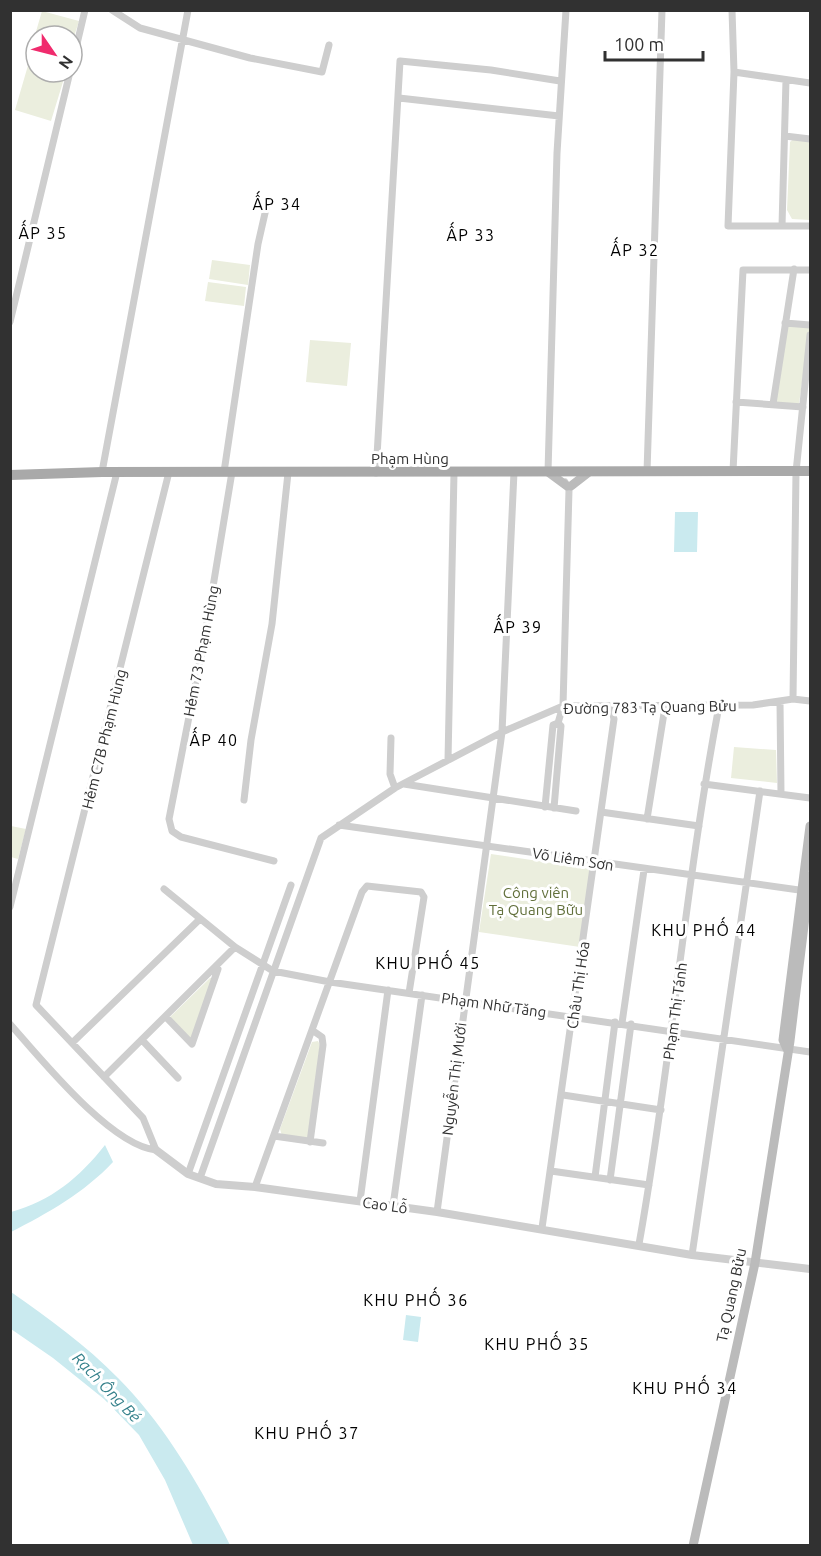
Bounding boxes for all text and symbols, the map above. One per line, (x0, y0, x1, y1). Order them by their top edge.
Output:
north arrow (24, 24, 84, 84)
scale bar (605, 24, 702, 62)
text: 100 m (614, 34, 664, 54)
text: N (55, 53, 77, 73)
district label: ẤP 34 (252, 190, 302, 213)
district label: ẤP 35 (18, 219, 68, 242)
district label: ẤP 33 (446, 221, 496, 244)
district label: ẤP 32 (610, 236, 660, 259)
street label: Phạm Hùng (371, 450, 449, 467)
street label: Hẻm 73 Phạm Hùng (180, 584, 222, 718)
district label: ẤP 39 (493, 613, 543, 636)
street label: Hẻm C7B Phạm Hùng (78, 667, 130, 811)
street label: Đường 783 Tạ Quang Bửu (563, 697, 737, 717)
district label: ẤP 40 (189, 726, 239, 749)
street label: Võ Liêm Sơn (531, 844, 615, 874)
park label: Công viên Tạ Quang Bữu (489, 884, 583, 918)
district label: KHU PHỐ 44 (651, 916, 757, 939)
street label: Châu Thị Hóa (563, 940, 593, 1030)
district label: KHU PHỐ 45 (375, 949, 481, 972)
street label: Phạm Thị Tánh (660, 961, 690, 1061)
street label: Phạm Nhữ Tăng (440, 989, 548, 1021)
street label: Nguyễn Thị Mười (437, 1021, 469, 1136)
street label: Cao Lỗ (361, 1192, 409, 1217)
street label: Tạ Quang Bửu (713, 1246, 749, 1344)
district label: KHU PHỐ 36 (363, 1286, 469, 1309)
district label: KHU PHỐ 35 (484, 1330, 590, 1353)
water label: Rạch Ông Bé (69, 1348, 145, 1426)
district label: KHU PHỐ 34 (632, 1374, 738, 1397)
district label: KHU PHỐ 37 (254, 1419, 360, 1442)

